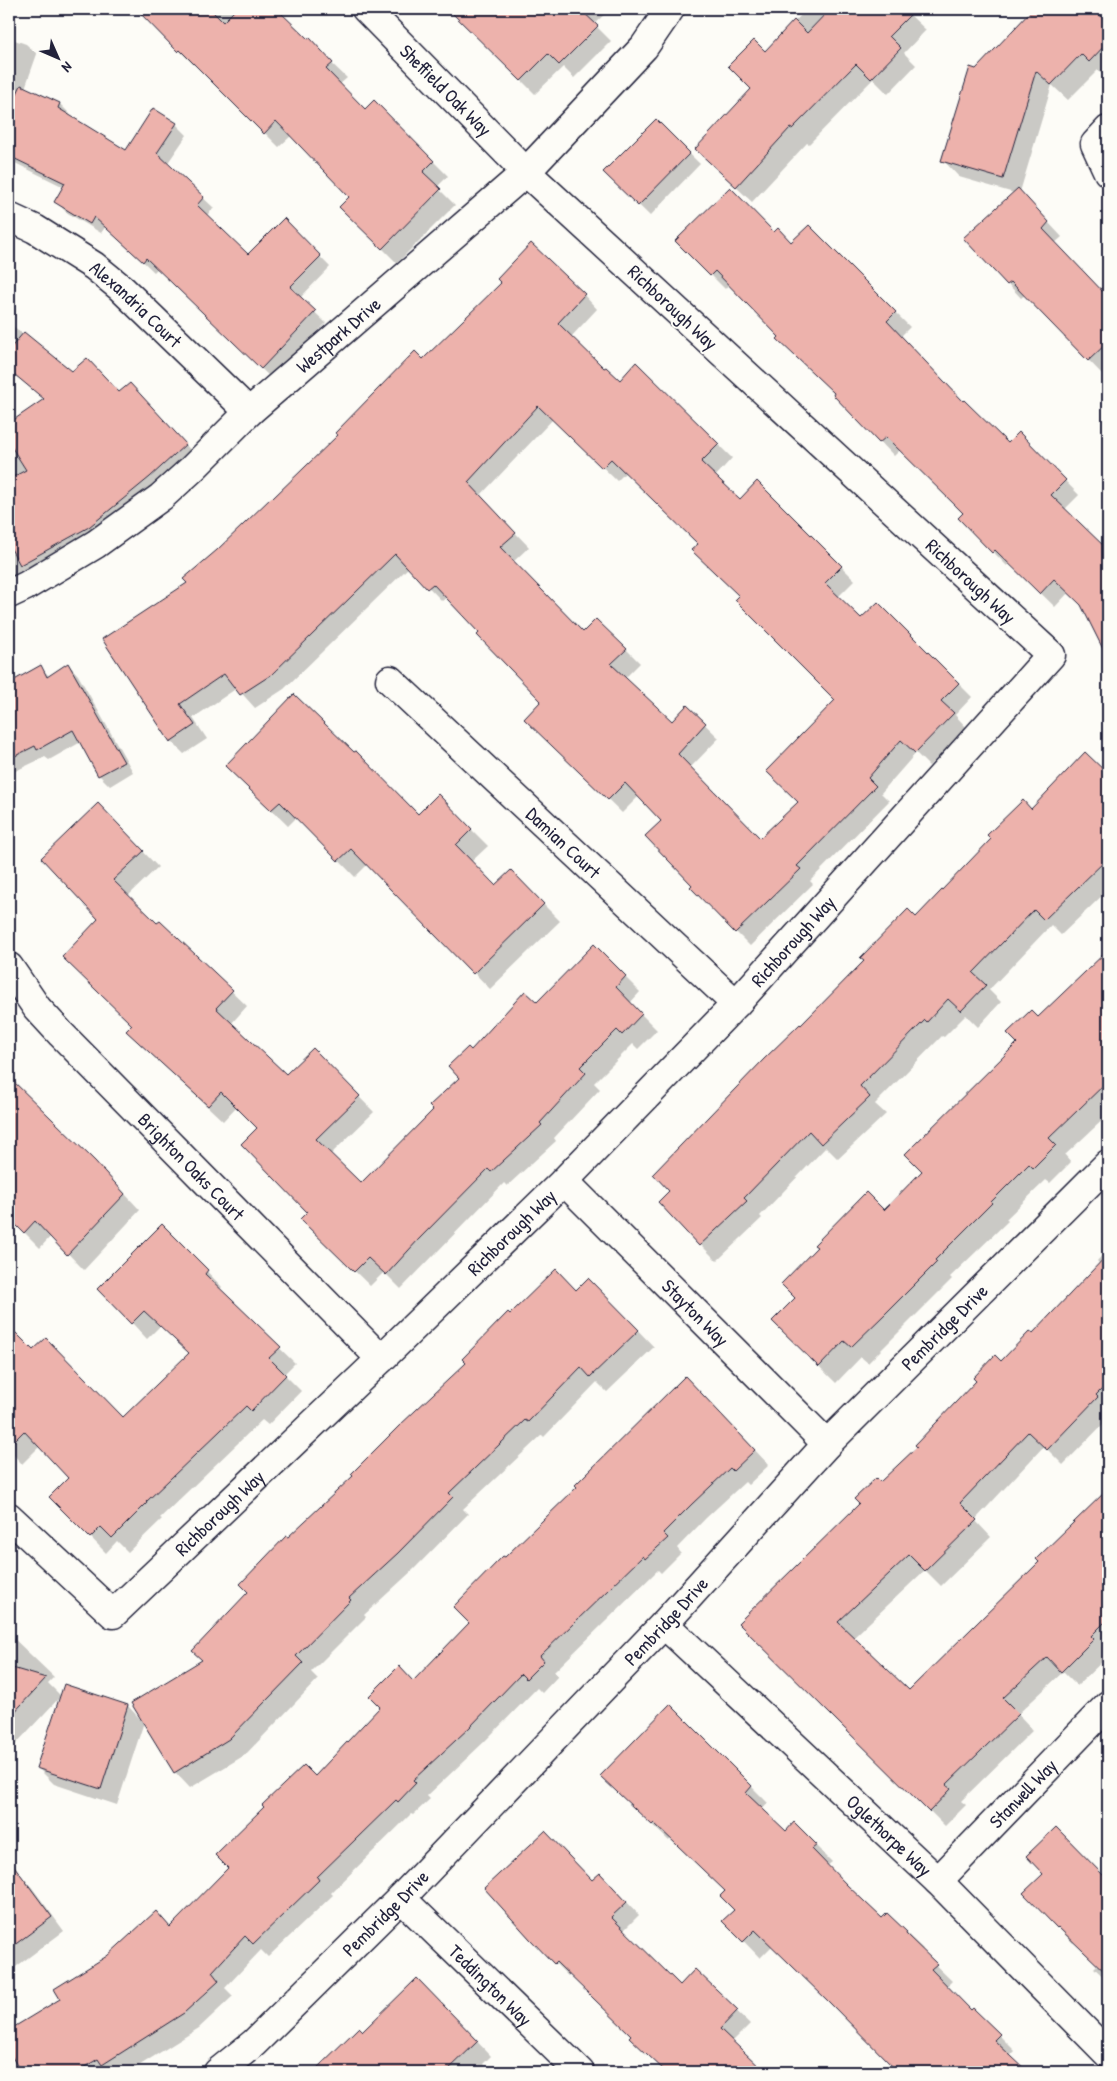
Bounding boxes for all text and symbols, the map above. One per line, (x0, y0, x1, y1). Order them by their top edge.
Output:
north arrow (32, 32, 82, 82)
street label: Sheffield Oak Way (394, 38, 498, 142)
text: N (58, 58, 77, 77)
street label: Alexandria Court (84, 255, 188, 354)
street label: Richborough Way (622, 259, 724, 355)
street label: Westpark Drive (290, 291, 386, 379)
street label: Richborough Way (920, 533, 1022, 629)
street label: Damian Court (521, 801, 607, 884)
street label: Richborough Way (745, 890, 841, 992)
street label: Brighton Oaks Court (132, 1107, 251, 1227)
street label: Richborough Way (461, 1183, 561, 1281)
street label: Stayton Way (656, 1273, 735, 1352)
street label: Pembridge Drive (895, 1278, 994, 1376)
street label: Richborough Way (169, 1464, 270, 1562)
street label: Pembridge Drive (618, 1571, 714, 1671)
street label: Stanwell Way (983, 1753, 1063, 1834)
street label: Oglethorpe Way (841, 1789, 938, 1882)
street label: Pembridge Drive (336, 1864, 435, 1962)
street label: Teddington Way (443, 1938, 538, 2032)

